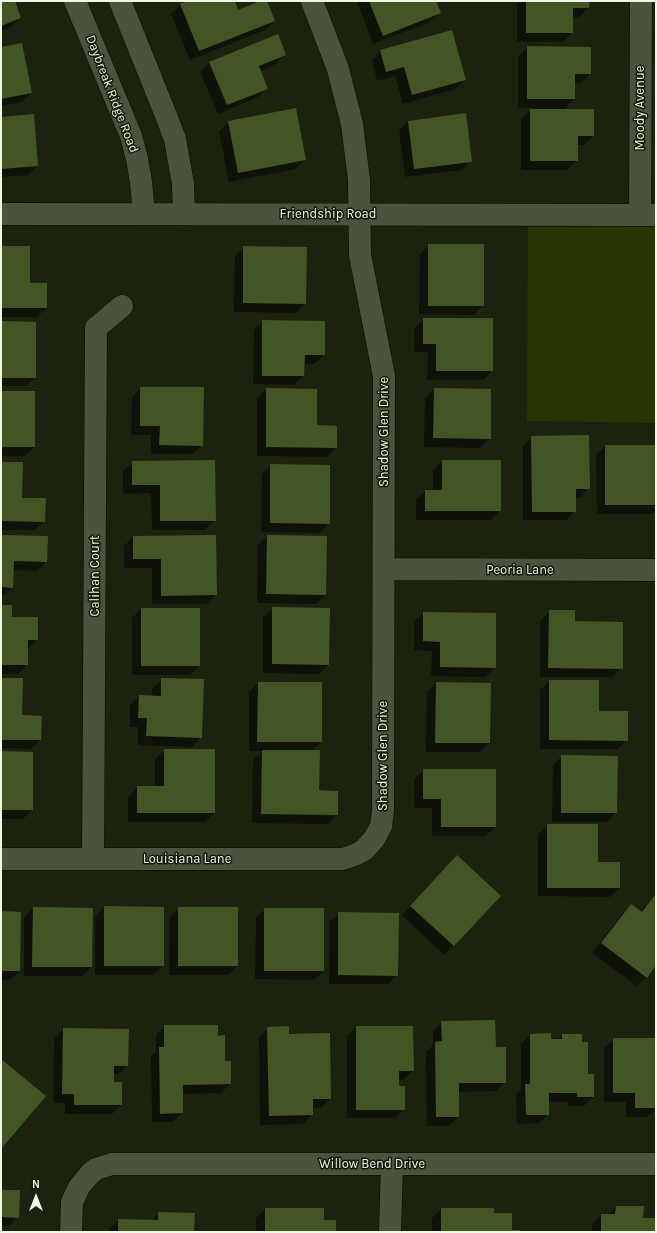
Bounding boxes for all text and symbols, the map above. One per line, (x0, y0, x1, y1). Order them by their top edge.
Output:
street label: Daybreak Ridge Road (82, 33, 142, 155)
street label: Moody Avenue (632, 66, 648, 150)
street label: Friendship Road (280, 206, 376, 222)
street label: Shadow Glen Drive (376, 377, 392, 487)
street label: Calihan Court (87, 535, 103, 617)
street label: Peoria Lane (486, 562, 554, 578)
street label: Shadow Glen Drive (375, 701, 391, 811)
street label: Louisiana Lane (143, 851, 231, 867)
street label: Willow Bend Drive (319, 1156, 425, 1172)
north arrow (16, 1177, 56, 1217)
text: N (32, 1178, 40, 1191)

